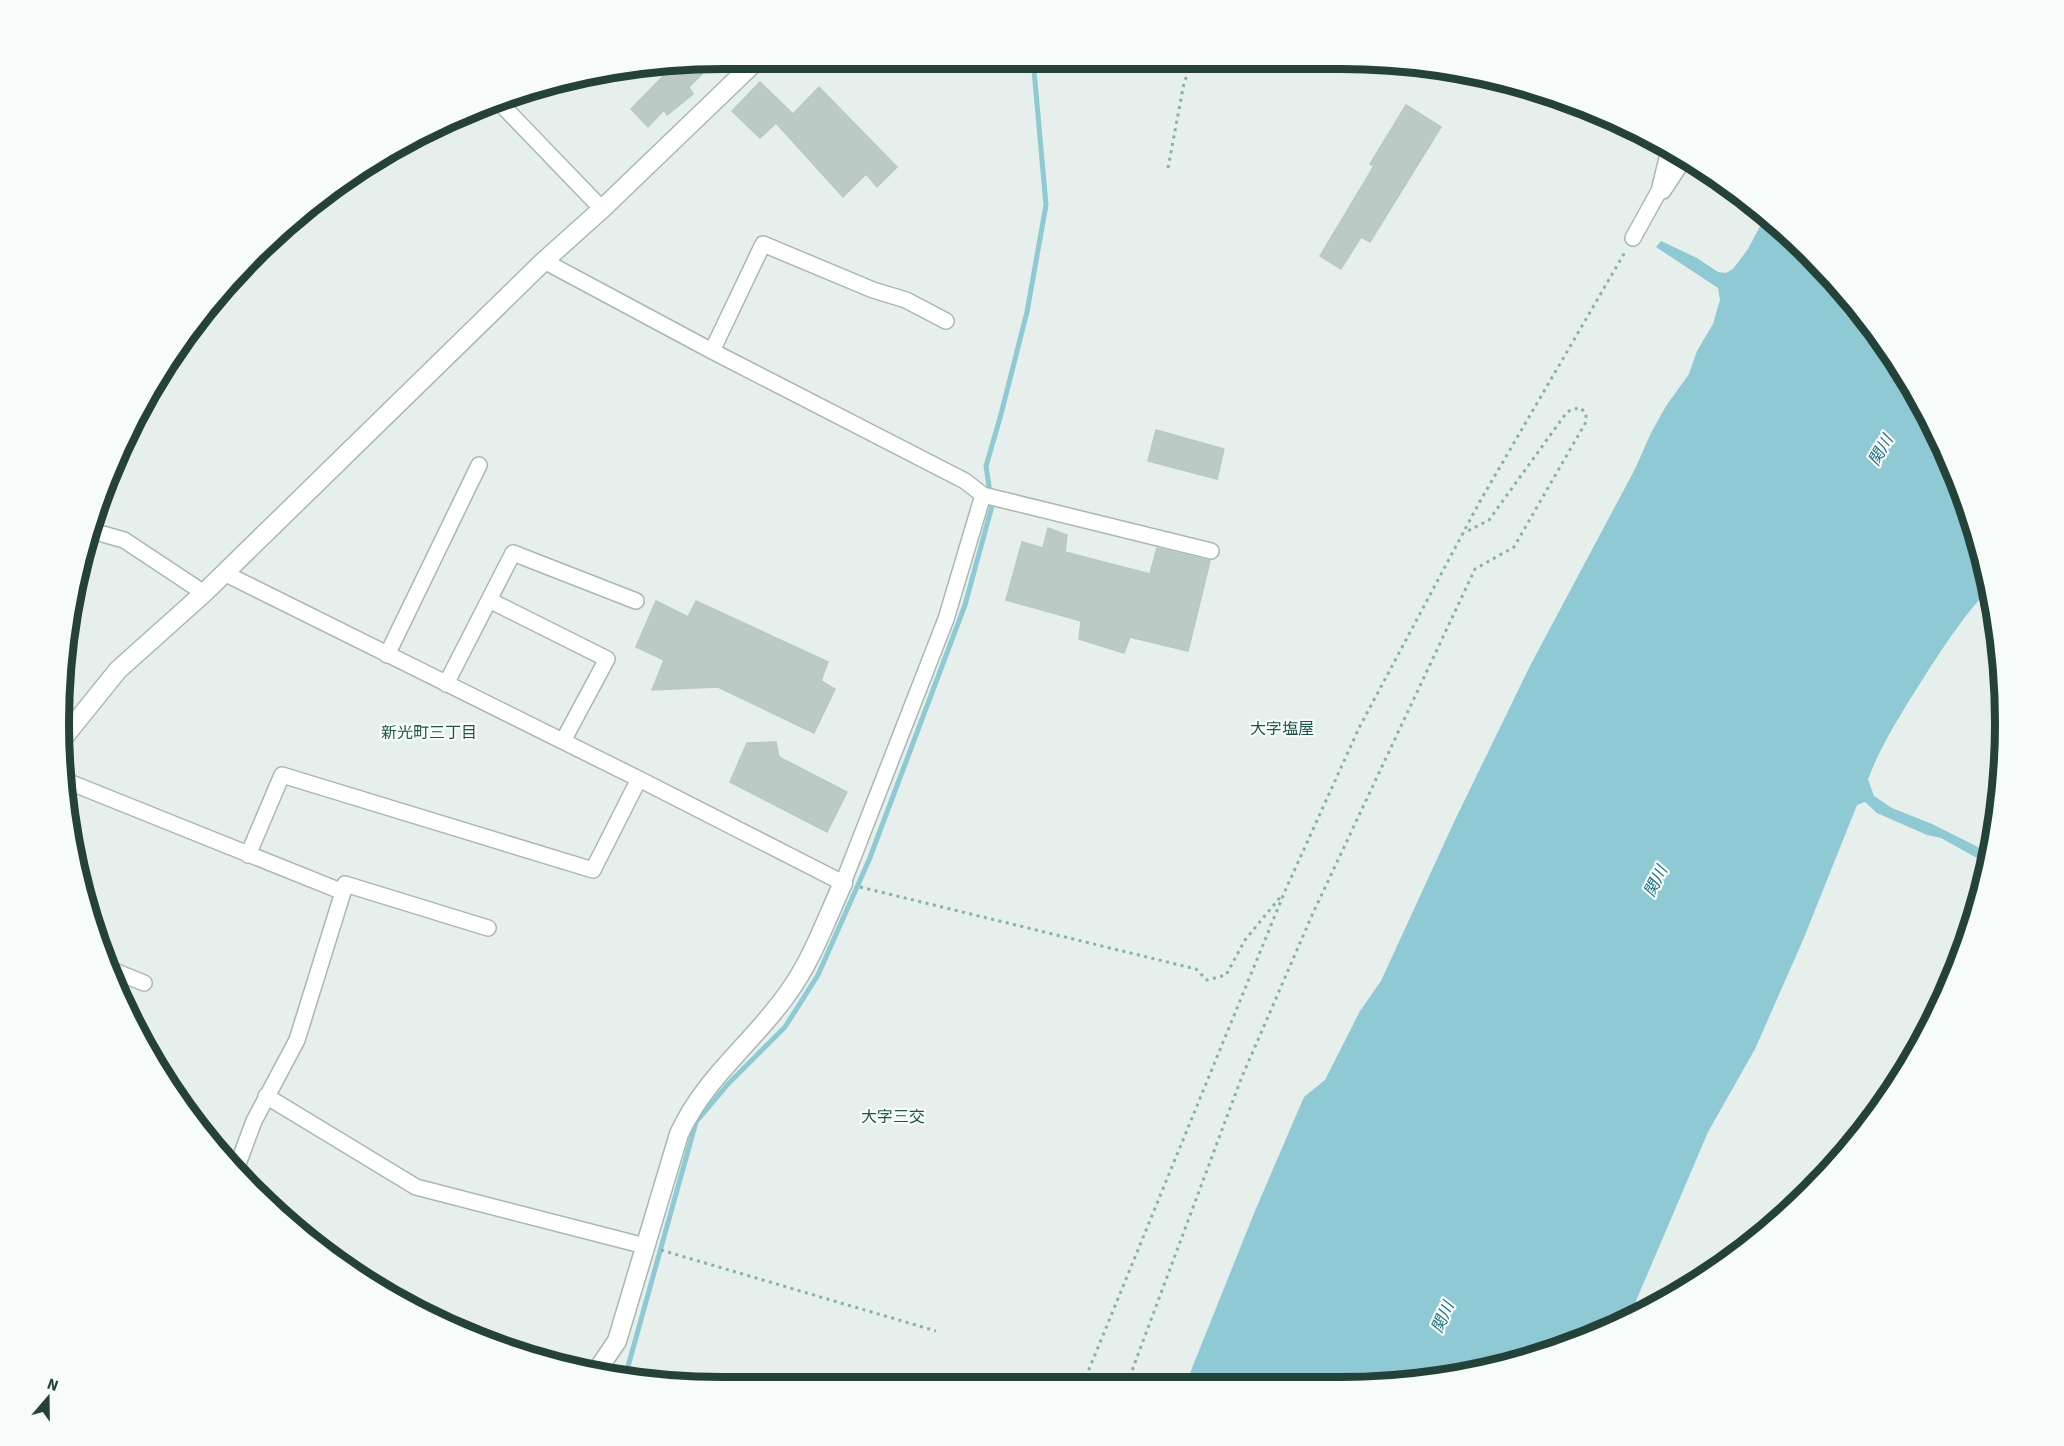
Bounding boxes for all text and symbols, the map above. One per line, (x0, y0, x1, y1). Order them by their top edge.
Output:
water label: 関川 (1863, 429, 1899, 470)
district label: 大字塩屋 (1250, 718, 1314, 740)
district label: 新光町三丁目 (381, 722, 477, 744)
water label: 関川 (1639, 860, 1674, 901)
district label: 大字三交 (861, 1106, 925, 1128)
water label: 関川 (1426, 1296, 1460, 1337)
north arrow (18, 1368, 78, 1428)
text: N (44, 1373, 62, 1397)

